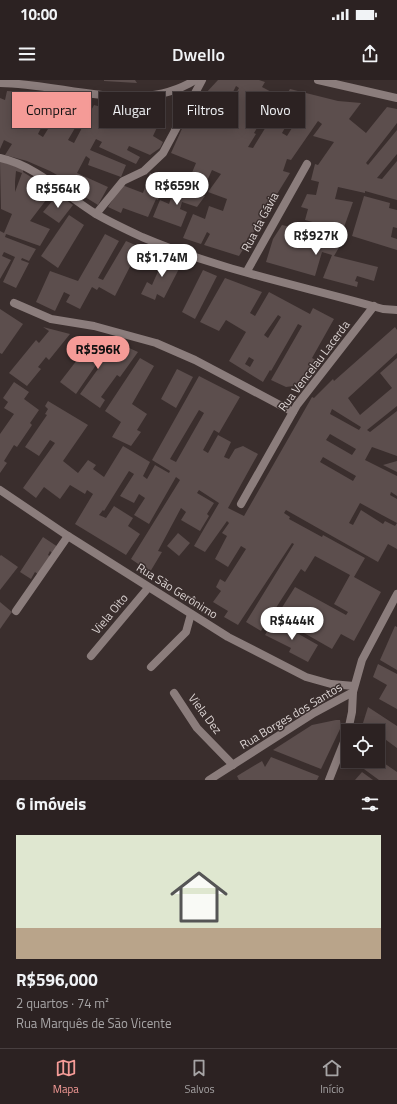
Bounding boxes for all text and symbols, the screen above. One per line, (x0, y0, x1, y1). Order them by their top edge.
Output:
text: 10:00 (20, 3, 57, 26)
text: Dwello (172, 41, 225, 68)
icon: menu (16, 43, 38, 65)
icon: share (359, 43, 381, 65)
chip: Comprar (12, 92, 91, 128)
chip: Alugar (99, 92, 165, 128)
chip: Filtros (173, 92, 238, 128)
chip: Novo (246, 92, 305, 128)
pin: R$659K (144, 172, 210, 206)
pin: R$564K (25, 175, 91, 209)
text: R$659K (155, 175, 199, 195)
text: R$564K (36, 178, 80, 198)
street label: Rua da Gávia (236, 189, 283, 255)
pin: R$927K (283, 222, 349, 256)
text: R$927K (294, 225, 338, 245)
pin: R$1.74M (125, 244, 199, 278)
text: R$1.74M (136, 247, 188, 267)
street label: Rua Vencelau Lacerda (273, 316, 354, 415)
pin: R$596K (65, 336, 131, 370)
text: R$596K (76, 339, 120, 359)
street label: Rua São Gerônimo (133, 558, 222, 623)
street label: Viela Oito (87, 589, 132, 638)
pin: R$444K (259, 607, 325, 641)
text: R$444K (270, 610, 314, 630)
street label: Rua Borges dos Santos (236, 677, 346, 754)
street label: Viela Dez (184, 689, 227, 738)
map controls (341, 724, 385, 768)
button: locate (341, 724, 385, 768)
text: 6 imóveis (16, 791, 86, 817)
icon: filters (359, 793, 381, 815)
icon: home (163, 861, 235, 933)
text: R$596,000 (16, 967, 98, 993)
text: 2 quartos · 74 m² (16, 993, 109, 1013)
text: Rua Marquês de São Vicente (16, 1013, 171, 1033)
tab: Mapa (53, 1057, 79, 1097)
tab: Salvos (184, 1057, 215, 1097)
tab: Início (320, 1057, 344, 1097)

